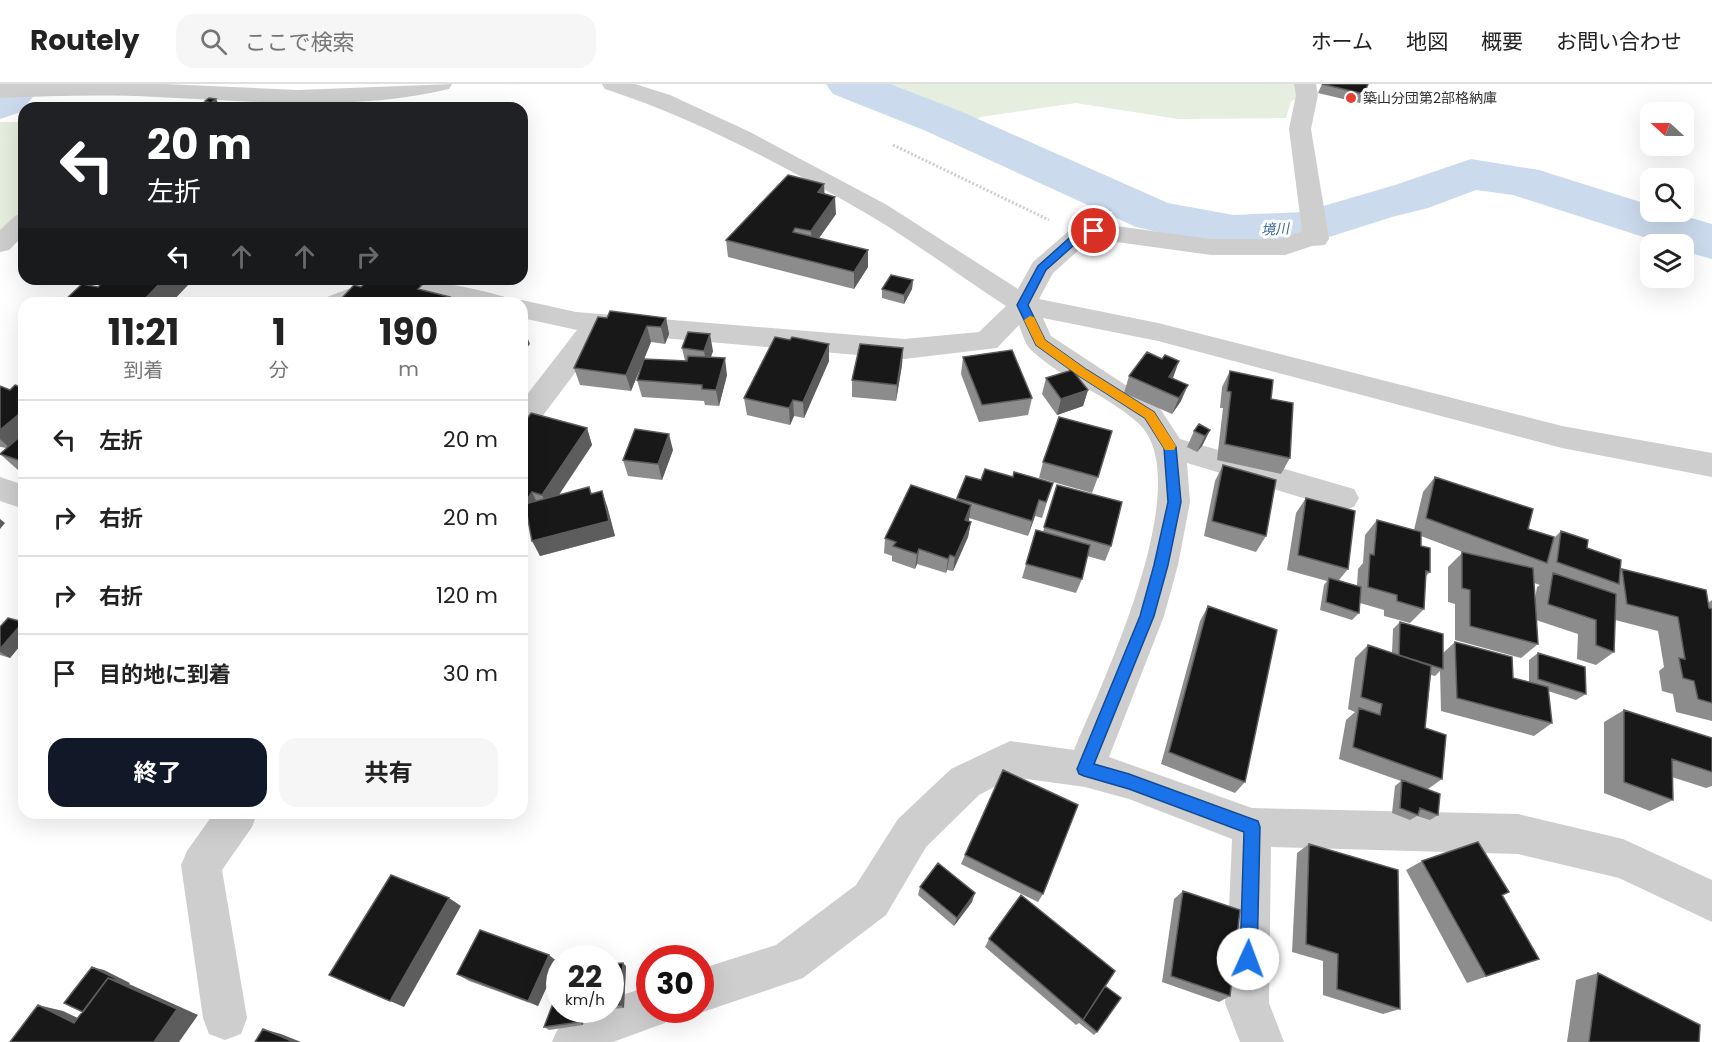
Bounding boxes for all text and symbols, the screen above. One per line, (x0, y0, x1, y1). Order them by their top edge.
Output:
search box (176, 14, 596, 68)
text: Routely (30, 21, 140, 60)
icon: search (197, 25, 230, 58)
text: ここで検索 (245, 27, 355, 58)
text: ホーム (1311, 27, 1373, 56)
text: 地図 (1406, 27, 1448, 56)
text: 概要 (1481, 27, 1523, 56)
text: お問い合わせ (1556, 27, 1682, 56)
place label: 築山分団第2部格納庫 (1363, 88, 1497, 108)
marker: 築山分団第2部格納庫 (1344, 91, 1358, 105)
north arrow (1640, 102, 1694, 156)
map controls (1640, 102, 1694, 288)
text: 20 m (147, 115, 252, 174)
icon: left (48, 126, 126, 204)
button: search (1640, 168, 1694, 222)
text: 左折 (147, 173, 201, 210)
pin (1068, 205, 1119, 256)
icon: arrive (1077, 214, 1110, 247)
water label: 境川 (1260, 218, 1292, 240)
button: layers (1640, 234, 1694, 288)
icon: left (162, 240, 195, 273)
icon: ahead (225, 240, 258, 273)
icon: ahead (288, 240, 321, 273)
icon: right (351, 240, 384, 273)
text: 11:21 (108, 307, 179, 358)
text: 1 (272, 307, 286, 358)
text: 190 (379, 307, 438, 358)
text: m (398, 355, 419, 383)
text: 到着 (124, 356, 164, 384)
text: 分 (269, 356, 289, 384)
icon: left (48, 423, 81, 456)
text: 20 m (443, 424, 498, 455)
text: 左折 (99, 425, 143, 456)
icon: right (48, 501, 81, 534)
text: 20 m (443, 502, 498, 533)
text: 右折 (99, 503, 143, 534)
icon: right (48, 579, 81, 612)
text: 120 m (436, 580, 498, 611)
text: 右折 (99, 581, 143, 612)
icon: arrive (48, 657, 81, 690)
text: 30 m (443, 658, 498, 689)
text: 目的地に到着 (99, 659, 231, 690)
button: 終了 (48, 738, 267, 807)
button: 共有 (279, 738, 498, 807)
position arrow (1216, 927, 1280, 991)
speed limit sign: 30 (636, 945, 714, 1023)
text: 22 (568, 955, 602, 998)
text: km/h (565, 989, 605, 1010)

